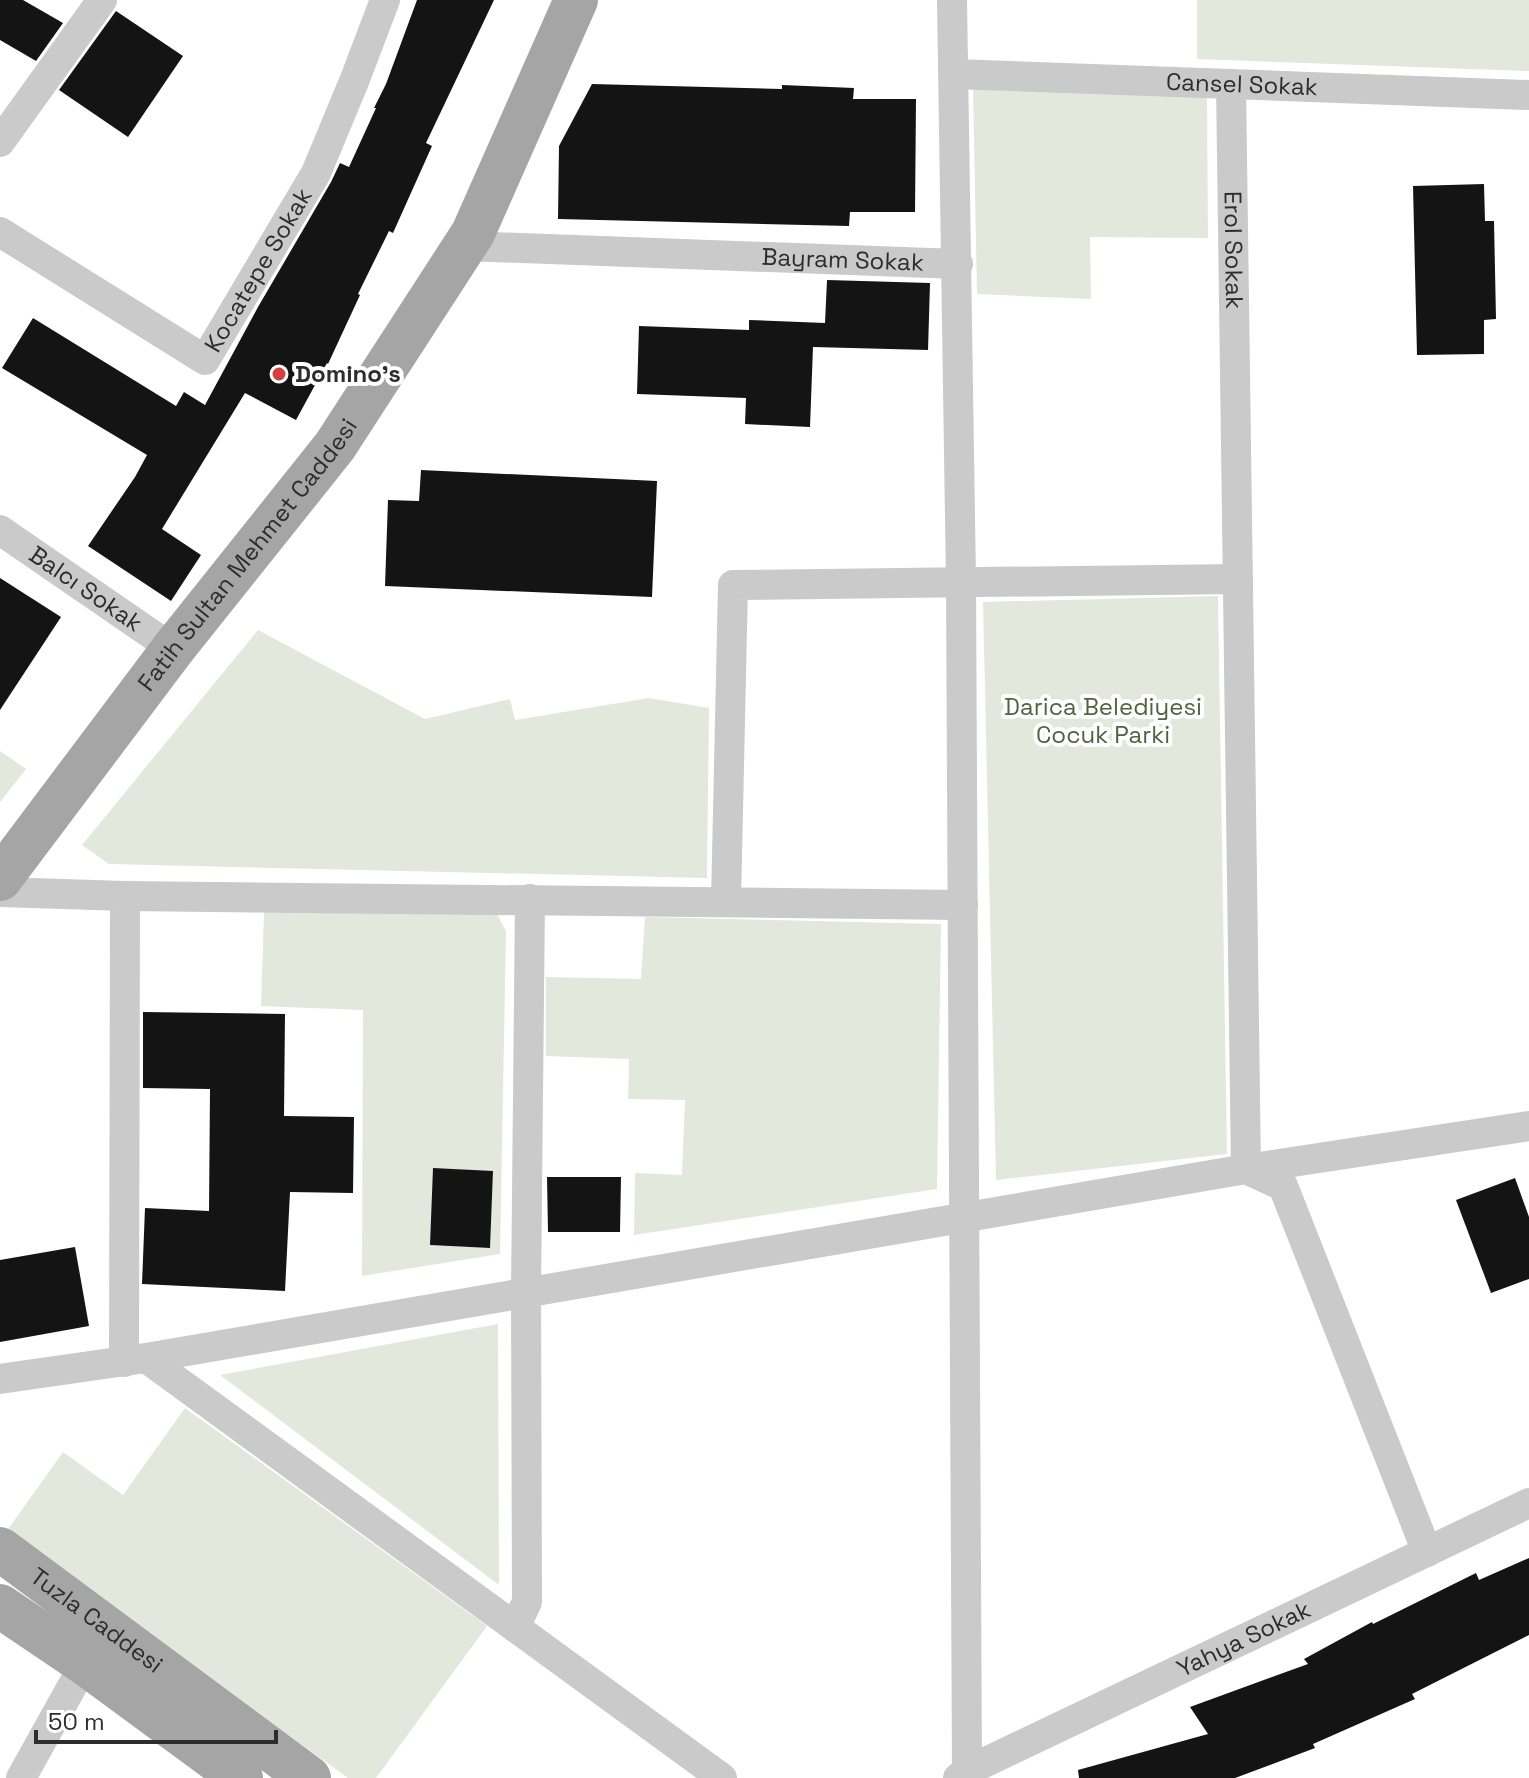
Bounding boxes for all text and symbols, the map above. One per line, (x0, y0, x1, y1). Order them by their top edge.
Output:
street label: Cansel Sokak (1165, 66, 1318, 102)
street label: Kocatepe Sokak (197, 182, 319, 358)
street label: Erol Sokak (1217, 191, 1250, 309)
street label: Bayram Sokak (761, 241, 924, 278)
place label: Domino's (295, 358, 401, 389)
marker: Domino's (270, 365, 288, 383)
street label: Fatih Sultan Mehmet Caddesi (131, 412, 364, 697)
street label: Balcı Sokak (23, 539, 149, 638)
park label: Darica Belediyesi Cocuk Parki (1004, 691, 1202, 750)
street label: Tuzla Caddesi (24, 1561, 169, 1680)
street label: Yahya Sokak (1172, 1593, 1316, 1684)
scale bar (36, 1694, 276, 1744)
text: 50 m (48, 1706, 105, 1737)

